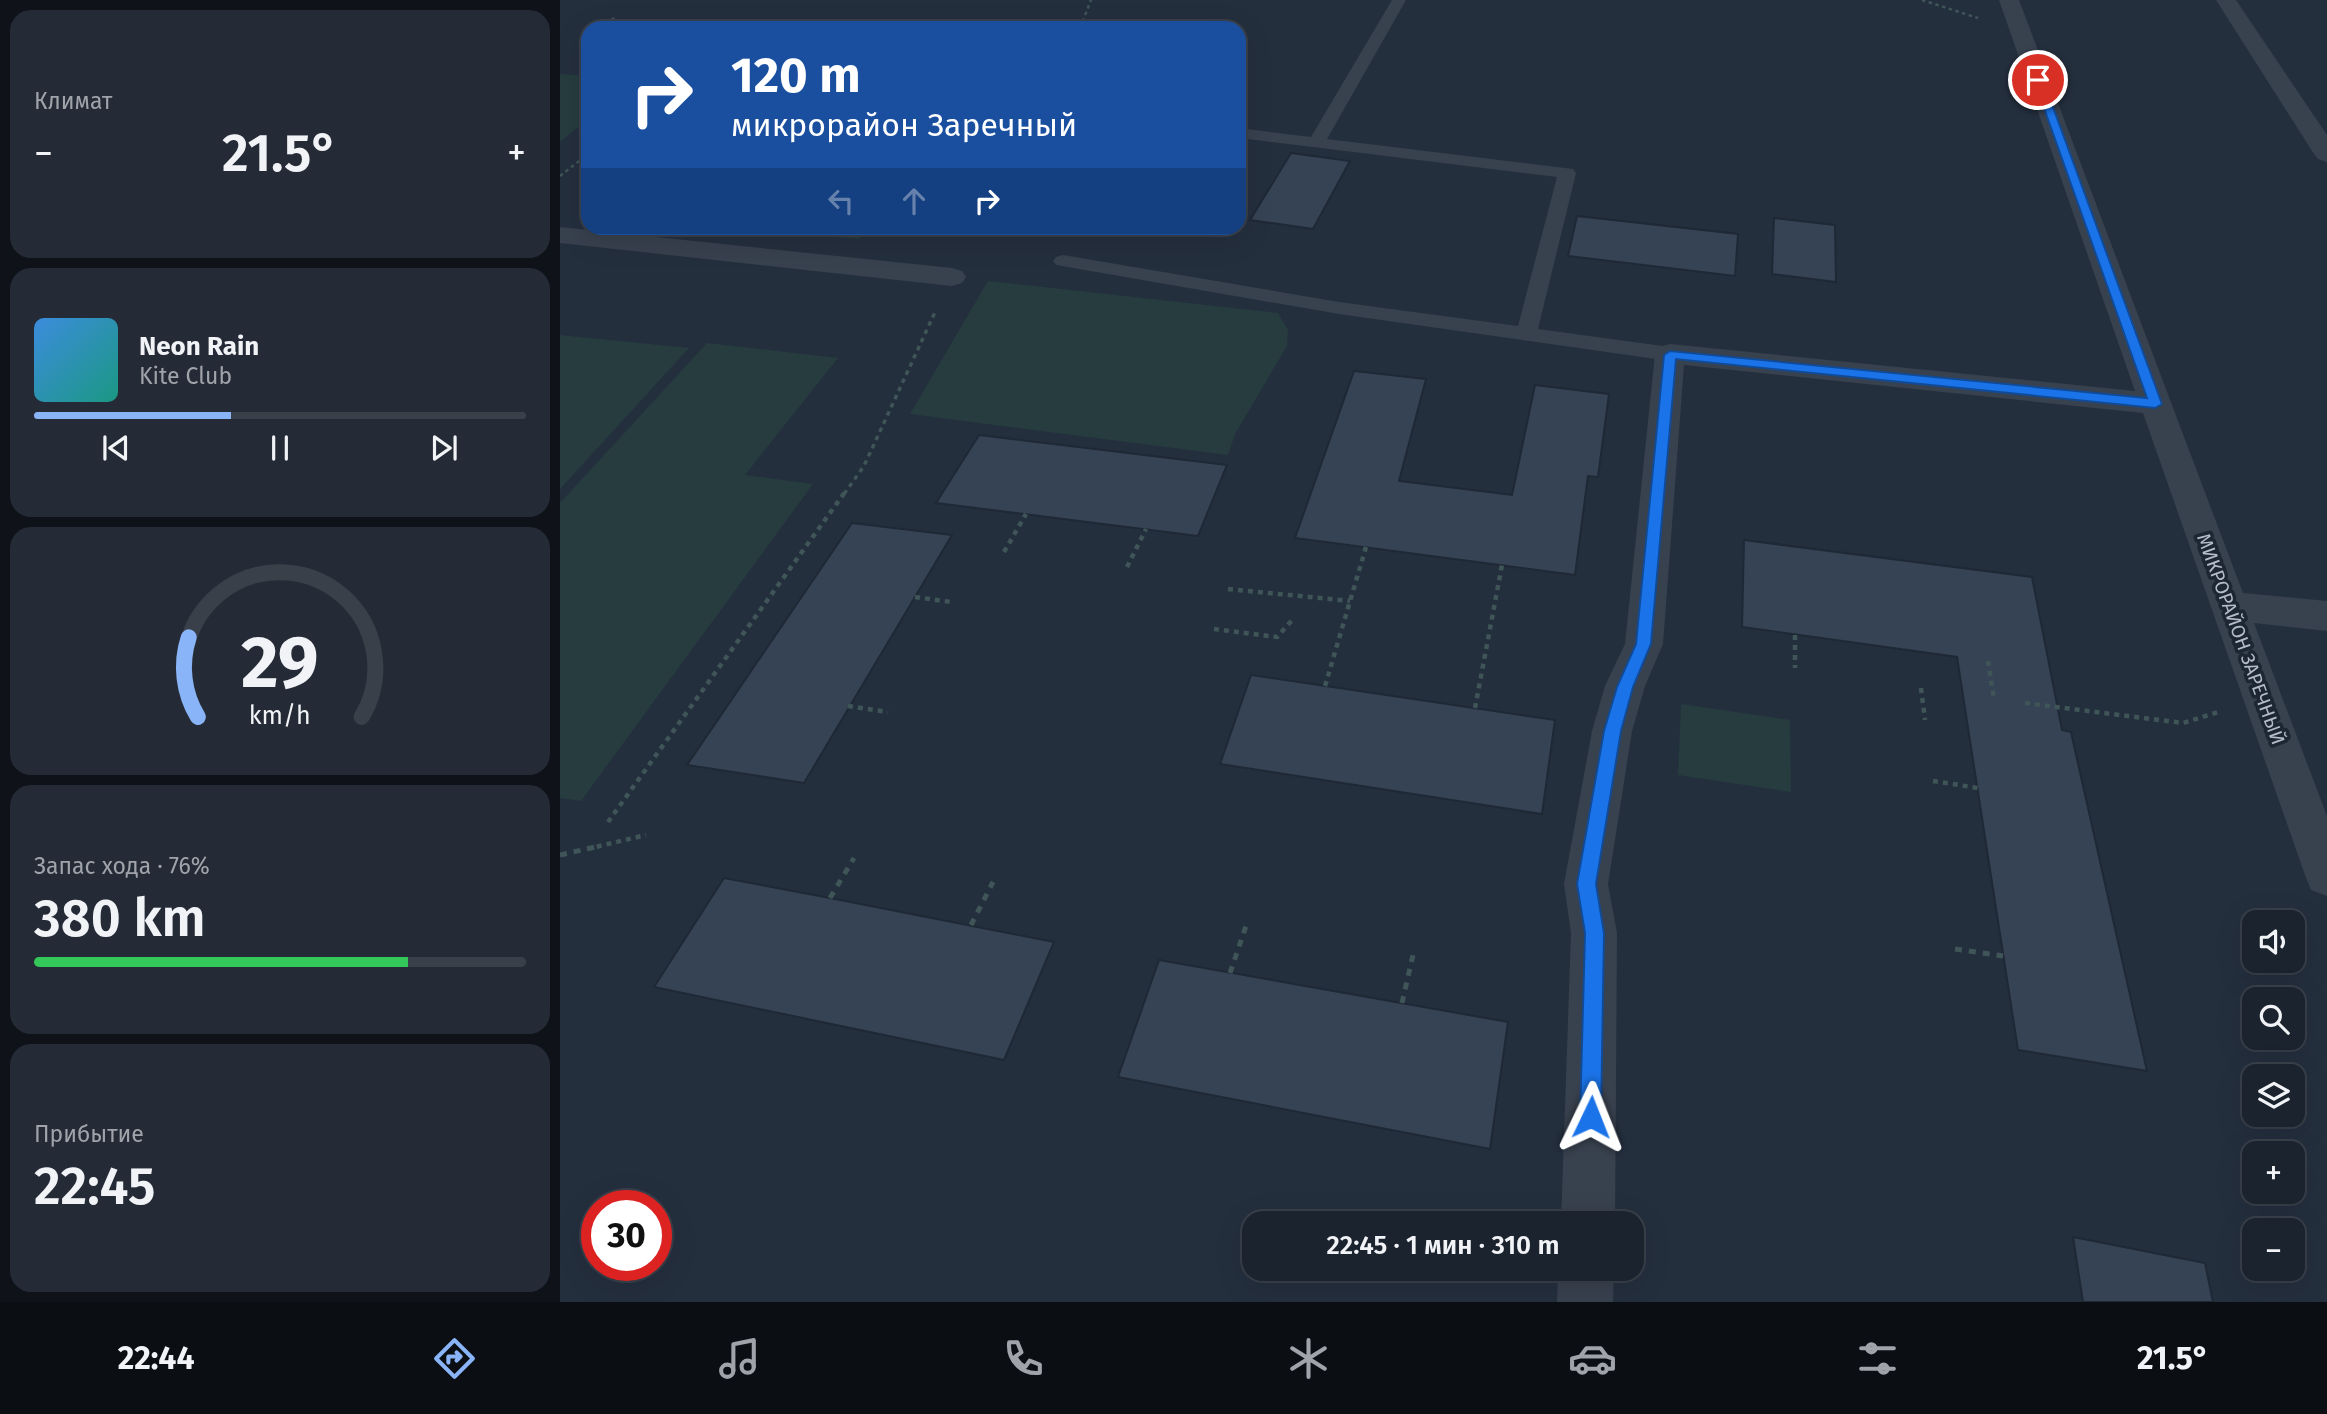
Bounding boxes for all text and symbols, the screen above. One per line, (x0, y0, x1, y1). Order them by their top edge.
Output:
text: 120 m (731, 46, 861, 105)
icon: right (616, 49, 707, 140)
pin (2008, 50, 2068, 110)
icon: arrive (2019, 61, 2057, 99)
text: Климат (34, 87, 112, 115)
text: микрорайон Заречный (731, 106, 1077, 144)
text: 21.5° (222, 122, 338, 185)
text: − (34, 130, 53, 176)
text: + (507, 130, 526, 176)
icon: left (822, 182, 860, 220)
icon: ahead (895, 182, 933, 220)
icon: right (968, 182, 1006, 220)
text: Neon Rain (139, 331, 259, 362)
text: Kite Club (139, 362, 232, 390)
icon: previous (97, 429, 135, 467)
icon: pause (261, 429, 299, 467)
icon: next (425, 429, 463, 467)
street label: МИКРОРАЙОН ЗАРЕЧНЫЙ (2192, 530, 2290, 748)
text: 29 (241, 619, 319, 706)
text: km/h (249, 701, 311, 731)
text: Запас хода · 76% (34, 852, 210, 880)
text: 380 km (34, 887, 206, 950)
map controls (2242, 910, 2305, 1281)
button: sound (2242, 910, 2305, 973)
button: search (2242, 987, 2305, 1050)
button: layers (2242, 1064, 2305, 1127)
position arrow (1554, 1080, 1628, 1154)
text: Прибытие (34, 1120, 144, 1148)
button: + (2242, 1141, 2305, 1204)
text: 22:45 (34, 1155, 155, 1218)
speed limit sign: 30 (581, 1190, 672, 1281)
button: − (2242, 1218, 2305, 1281)
text: 22:45 · 1 мин · 310 m (1327, 1230, 1559, 1261)
icon: directions (430, 1334, 479, 1383)
icon: music (715, 1334, 764, 1383)
icon: phone (999, 1334, 1048, 1383)
icon: climate (1284, 1334, 1333, 1383)
icon: car (1568, 1334, 1617, 1383)
icon: filters (1853, 1334, 1902, 1383)
text: 22:44 (118, 1339, 195, 1377)
text: 21.5° (2137, 1339, 2209, 1377)

